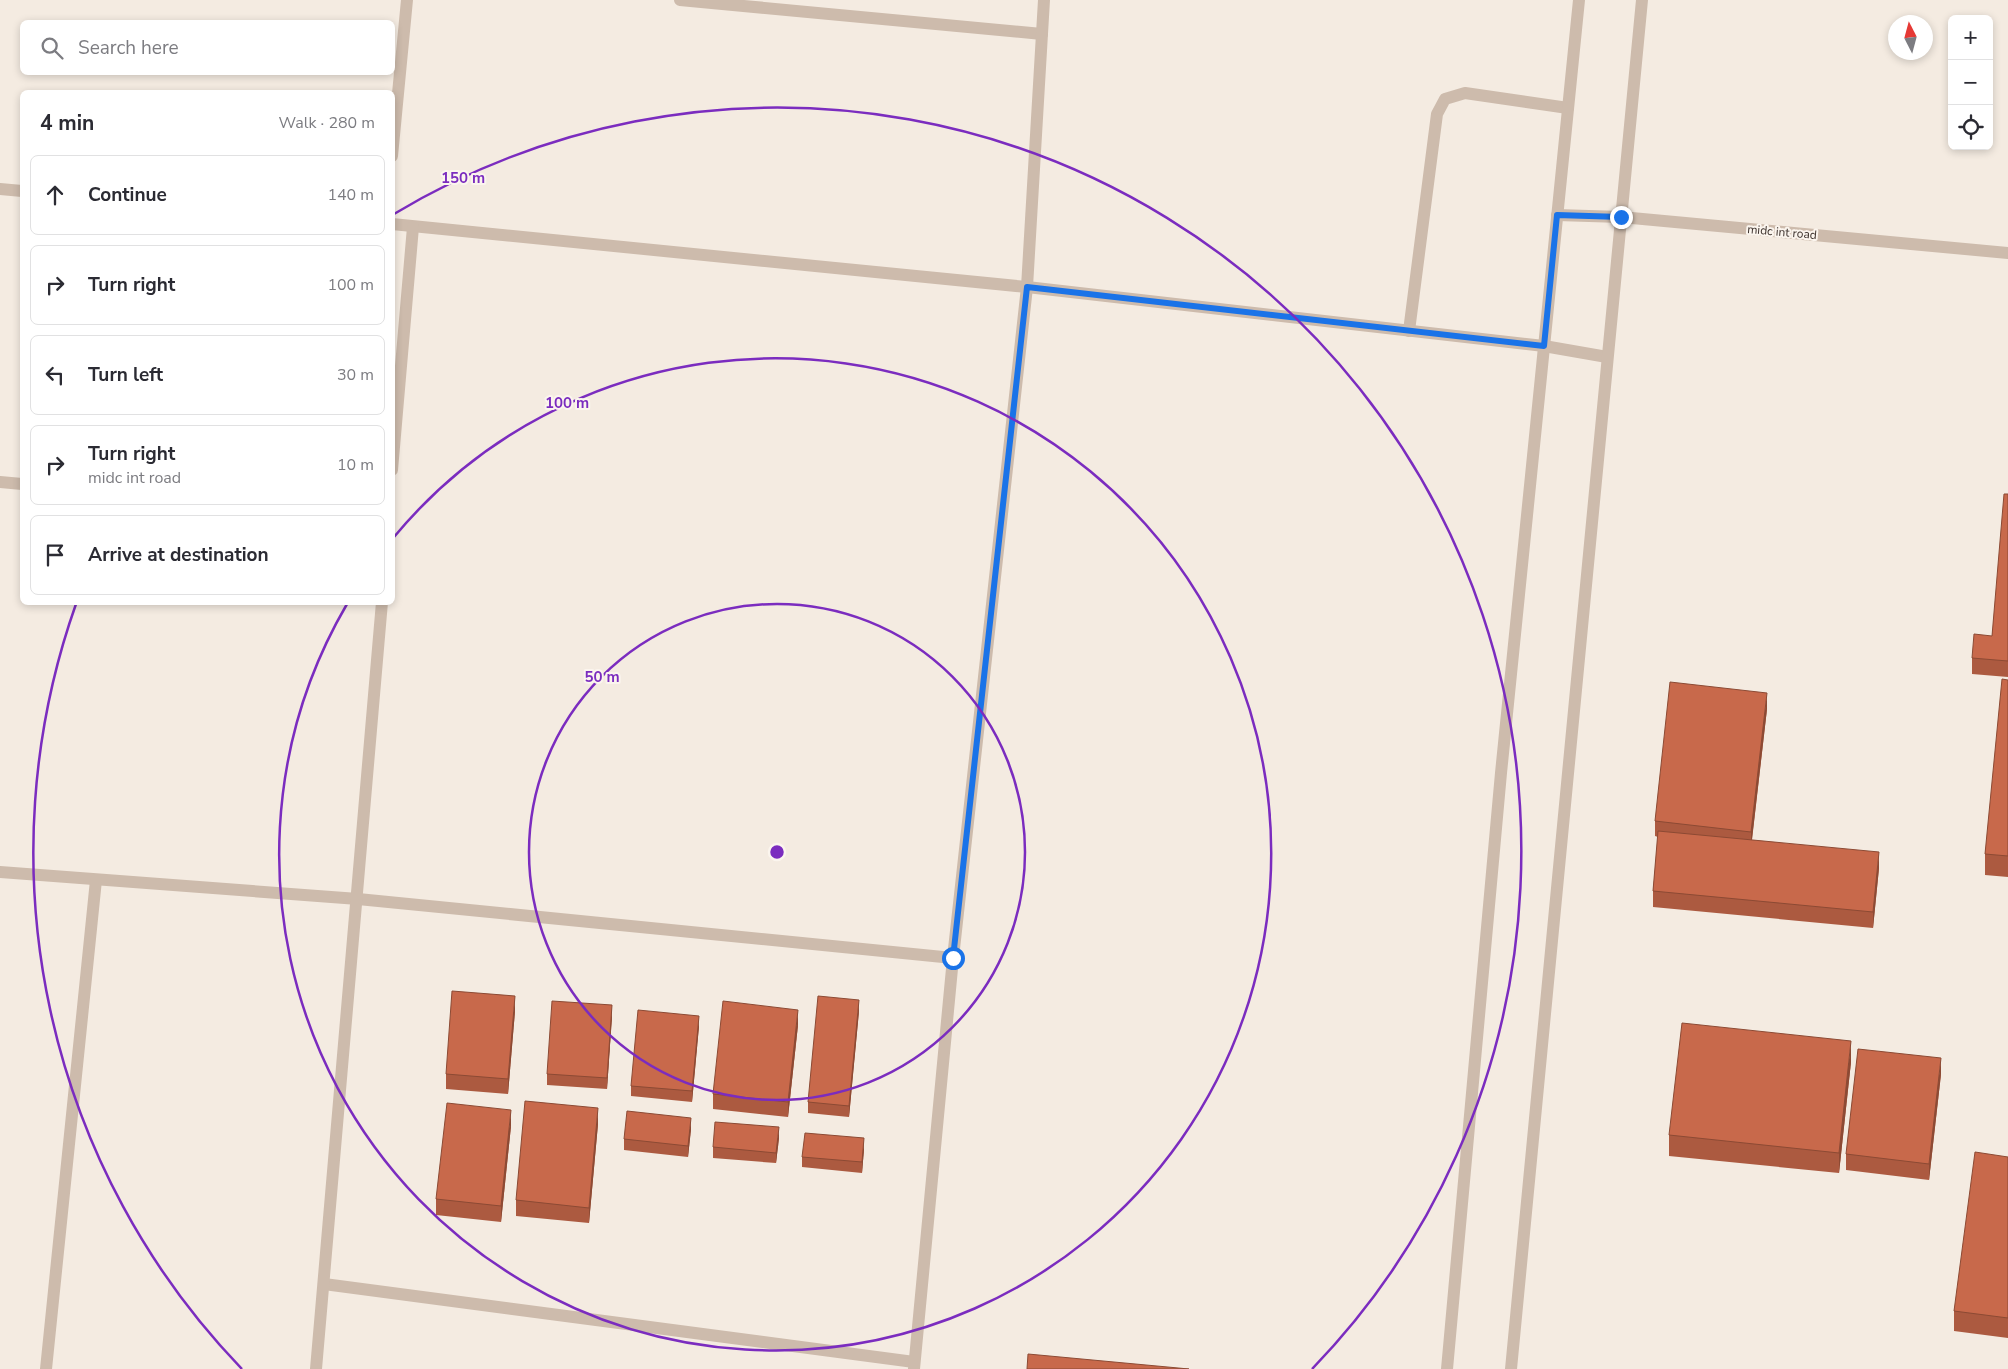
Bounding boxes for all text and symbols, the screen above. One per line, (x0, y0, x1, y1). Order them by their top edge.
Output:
north arrow (1888, 15, 1933, 60)
map controls (1948, 15, 1993, 150)
button: + (1948, 15, 1993, 60)
search box (20, 20, 395, 75)
icon: search (38, 34, 66, 62)
text: Search here (78, 35, 179, 61)
button: − (1948, 60, 1993, 105)
button: locate (1948, 105, 1993, 150)
text: 4 min (40, 109, 94, 137)
text: Walk · 280 m (279, 112, 375, 134)
text: 150 m (441, 168, 485, 188)
icon: ahead (41, 181, 69, 209)
text: Continue (88, 182, 167, 208)
text: 140 m (327, 184, 374, 206)
route end (1610, 206, 1633, 229)
street label: midc int road (1747, 221, 1817, 243)
icon: right (41, 271, 69, 299)
text: Turn right (88, 272, 175, 298)
text: 100 m (327, 274, 374, 296)
icon: left (41, 361, 69, 389)
text: Turn left (88, 362, 163, 388)
text: 30 m (337, 364, 374, 386)
text: 100 m (545, 393, 589, 413)
text: Turn right (88, 441, 175, 467)
icon: right (41, 451, 69, 479)
text: 10 m (337, 454, 374, 476)
text: midc int road (88, 467, 181, 489)
icon: arrive (41, 541, 69, 569)
text: Arrive at destination (88, 542, 269, 568)
text: 50 m (584, 667, 620, 687)
centre of rings (768, 843, 786, 861)
route start (942, 947, 965, 970)

